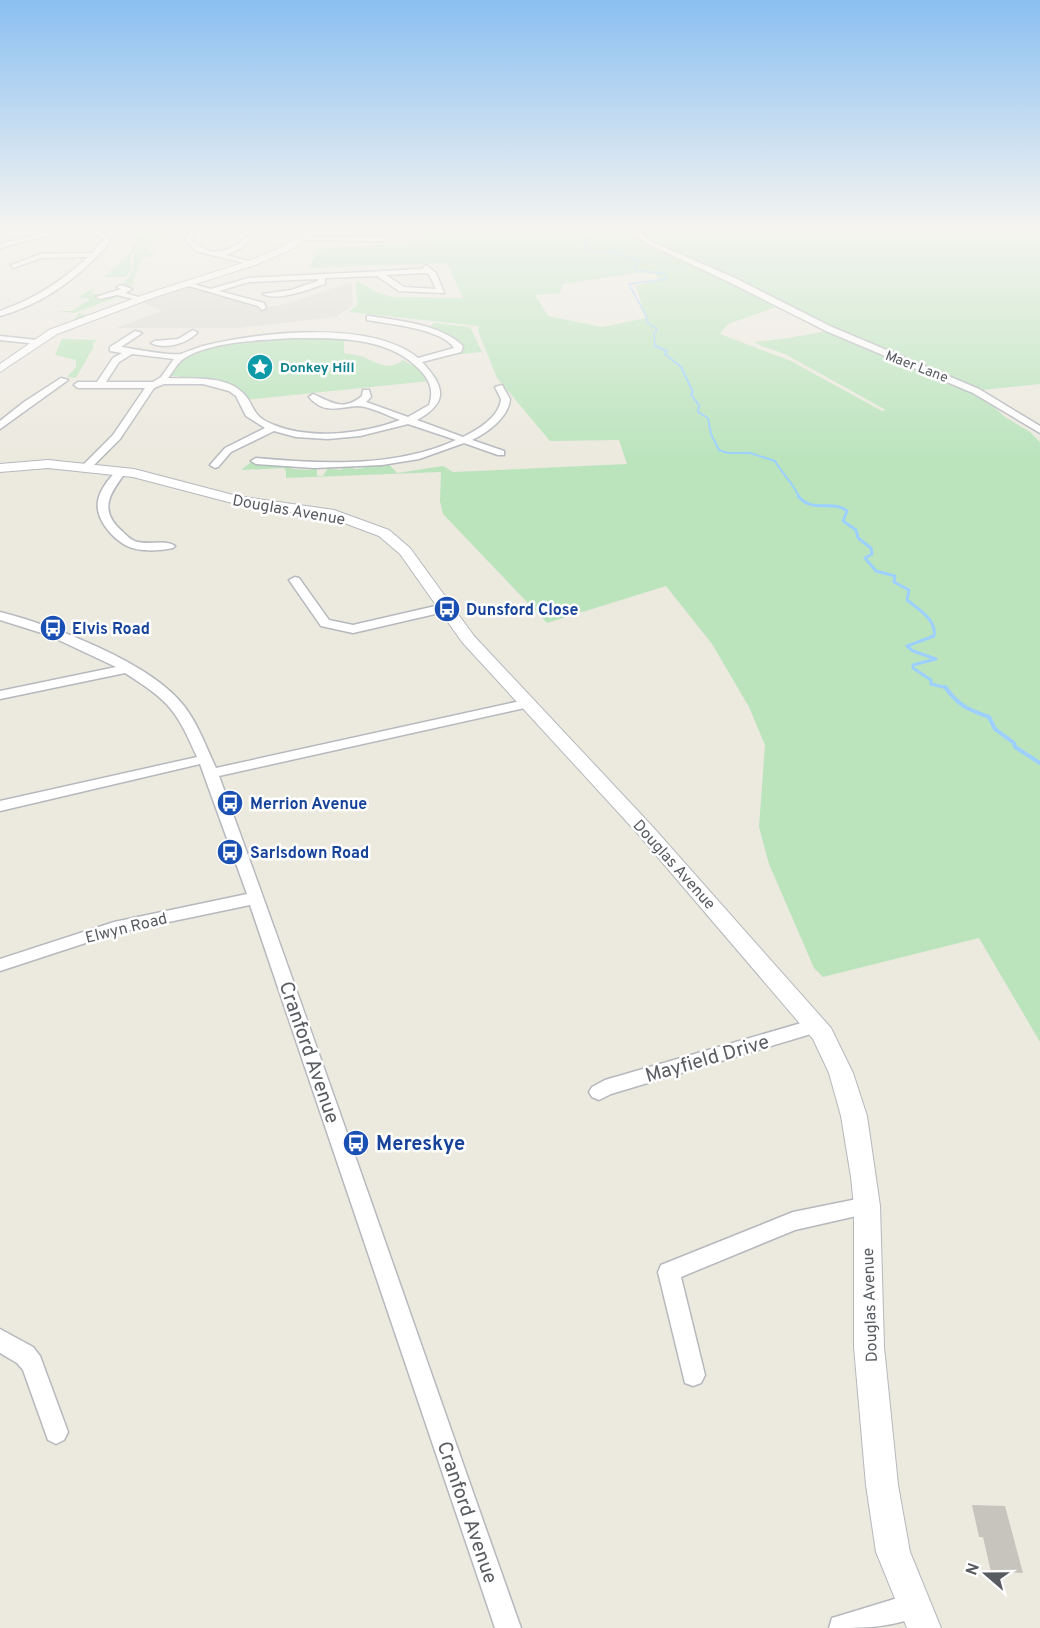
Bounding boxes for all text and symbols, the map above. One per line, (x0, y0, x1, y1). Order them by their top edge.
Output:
street label: Maer Lane (883, 348, 950, 387)
place icon: Donkey Hill (245, 352, 275, 382)
place label: Donkey Hill (280, 360, 355, 377)
street label: Douglas Avenue (231, 491, 347, 531)
bus stop icon: Dunsford Close (432, 594, 462, 624)
place label: Dunsford Close (466, 601, 578, 621)
bus stop icon: Elvis Road (38, 613, 68, 643)
place label: Elvis Road (72, 620, 150, 640)
bus stop icon: Merrion Avenue (215, 788, 245, 818)
place label: Merrion Avenue (250, 795, 367, 815)
street label: Douglas Avenue (628, 816, 719, 915)
bus stop icon: Sarlsdown Road (215, 837, 245, 867)
place label: Sarlsdown Road (250, 844, 369, 864)
street label: Elwyn Road (83, 909, 169, 949)
street label: Cranford Avenue (272, 978, 345, 1127)
street label: Mayfield Drive (643, 1030, 772, 1090)
bus stop icon: Mereskye (341, 1128, 371, 1158)
place label: Mereskye (376, 1132, 465, 1158)
street label: Douglas Avenue (859, 1247, 883, 1362)
street label: Cranford Avenue (430, 1438, 503, 1587)
north arrow (956, 1544, 1016, 1604)
text: N (962, 1561, 985, 1578)

